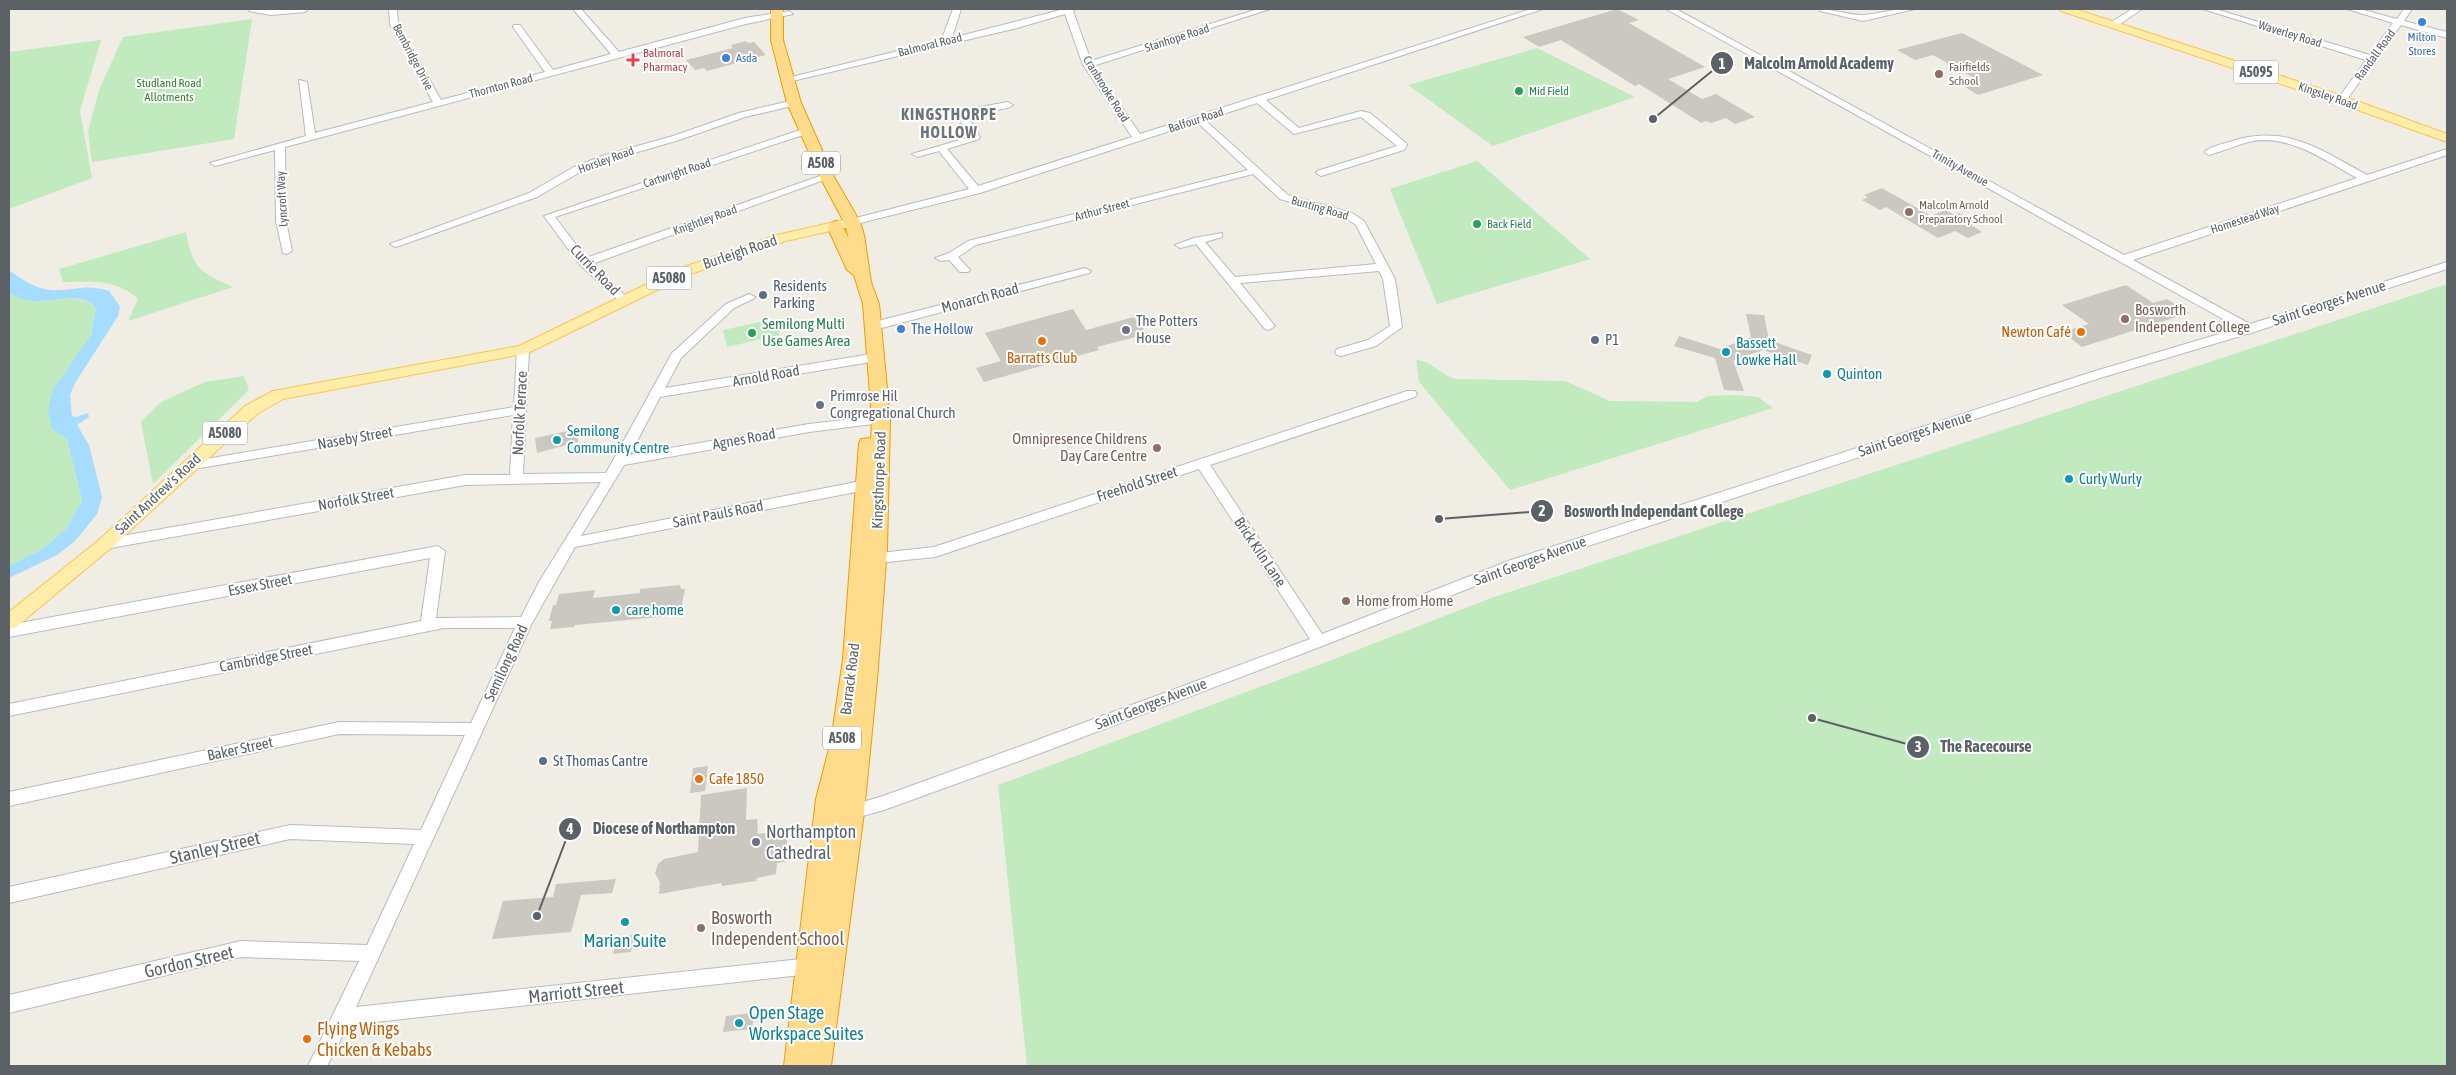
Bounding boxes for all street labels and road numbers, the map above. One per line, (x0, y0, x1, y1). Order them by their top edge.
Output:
street label: Waverley Road (2257, 18, 2323, 50)
street label: Stanhope Road (1143, 21, 1211, 55)
street label: Bembridge Drive (390, 22, 436, 92)
street label: Randall Road (2352, 27, 2398, 83)
street label: Balmoral Road (897, 30, 963, 60)
street label: Cranbrooke Road (1080, 53, 1132, 125)
road number: A5095 (2234, 61, 2278, 84)
street label: Thornton Road (468, 71, 534, 101)
street label: Kingsley Road (2297, 79, 2359, 113)
street label: Balfour Road (1167, 104, 1225, 136)
street label: Horsley Road (576, 143, 636, 177)
street label: Trinity Avenue (1929, 147, 1991, 189)
road number: A508 (802, 152, 840, 174)
street label: Cartwright Road (641, 155, 713, 191)
street label: Lyncroft Way (274, 171, 290, 227)
street label: Bunting Road (1290, 193, 1350, 223)
street label: Arthur Street (1073, 196, 1131, 224)
street label: Homestead Way (2209, 201, 2281, 237)
street label: Knightley Road (671, 202, 739, 238)
street label: Burleigh Road (701, 231, 779, 272)
street label: Currie Road (567, 241, 624, 299)
road number: A5080 (646, 266, 692, 290)
street label: Saint Georges Avenue (2270, 276, 2388, 329)
street label: Monarch Road (939, 279, 1020, 316)
street label: Arnold Road (731, 361, 801, 390)
street label: Norfolk Terrace (509, 370, 530, 456)
street label: Saint Georges Avenue (1856, 407, 1974, 460)
road number: A5080 (202, 422, 248, 444)
street label: Naseby Street (316, 423, 394, 452)
street label: Agnes Road (711, 425, 777, 452)
street label: Kingsthorpe Road (868, 431, 889, 529)
street label: Saint Andrew's Road (111, 450, 204, 538)
street label: Freehold Street (1094, 462, 1179, 505)
street label: Norfolk Street (317, 483, 395, 514)
street label: Saint Pauls Road (671, 496, 764, 531)
street label: Brick Kiln Lane (1231, 514, 1290, 590)
street label: Saint Georges Avenue (1472, 532, 1588, 589)
street label: Essex Street (227, 570, 293, 599)
street label: Semilong Road (480, 622, 531, 704)
street label: Cambridge Street (218, 640, 314, 675)
street label: Barrack Road (837, 642, 862, 716)
street label: Saint Georges Avenue (1093, 674, 1209, 733)
road number: A508 (823, 726, 861, 750)
street label: Baker Street (206, 733, 274, 764)
street label: Stanley Street (168, 827, 262, 868)
street label: Gordon Street (142, 941, 236, 982)
street label: Marriott Street (527, 976, 625, 1007)

